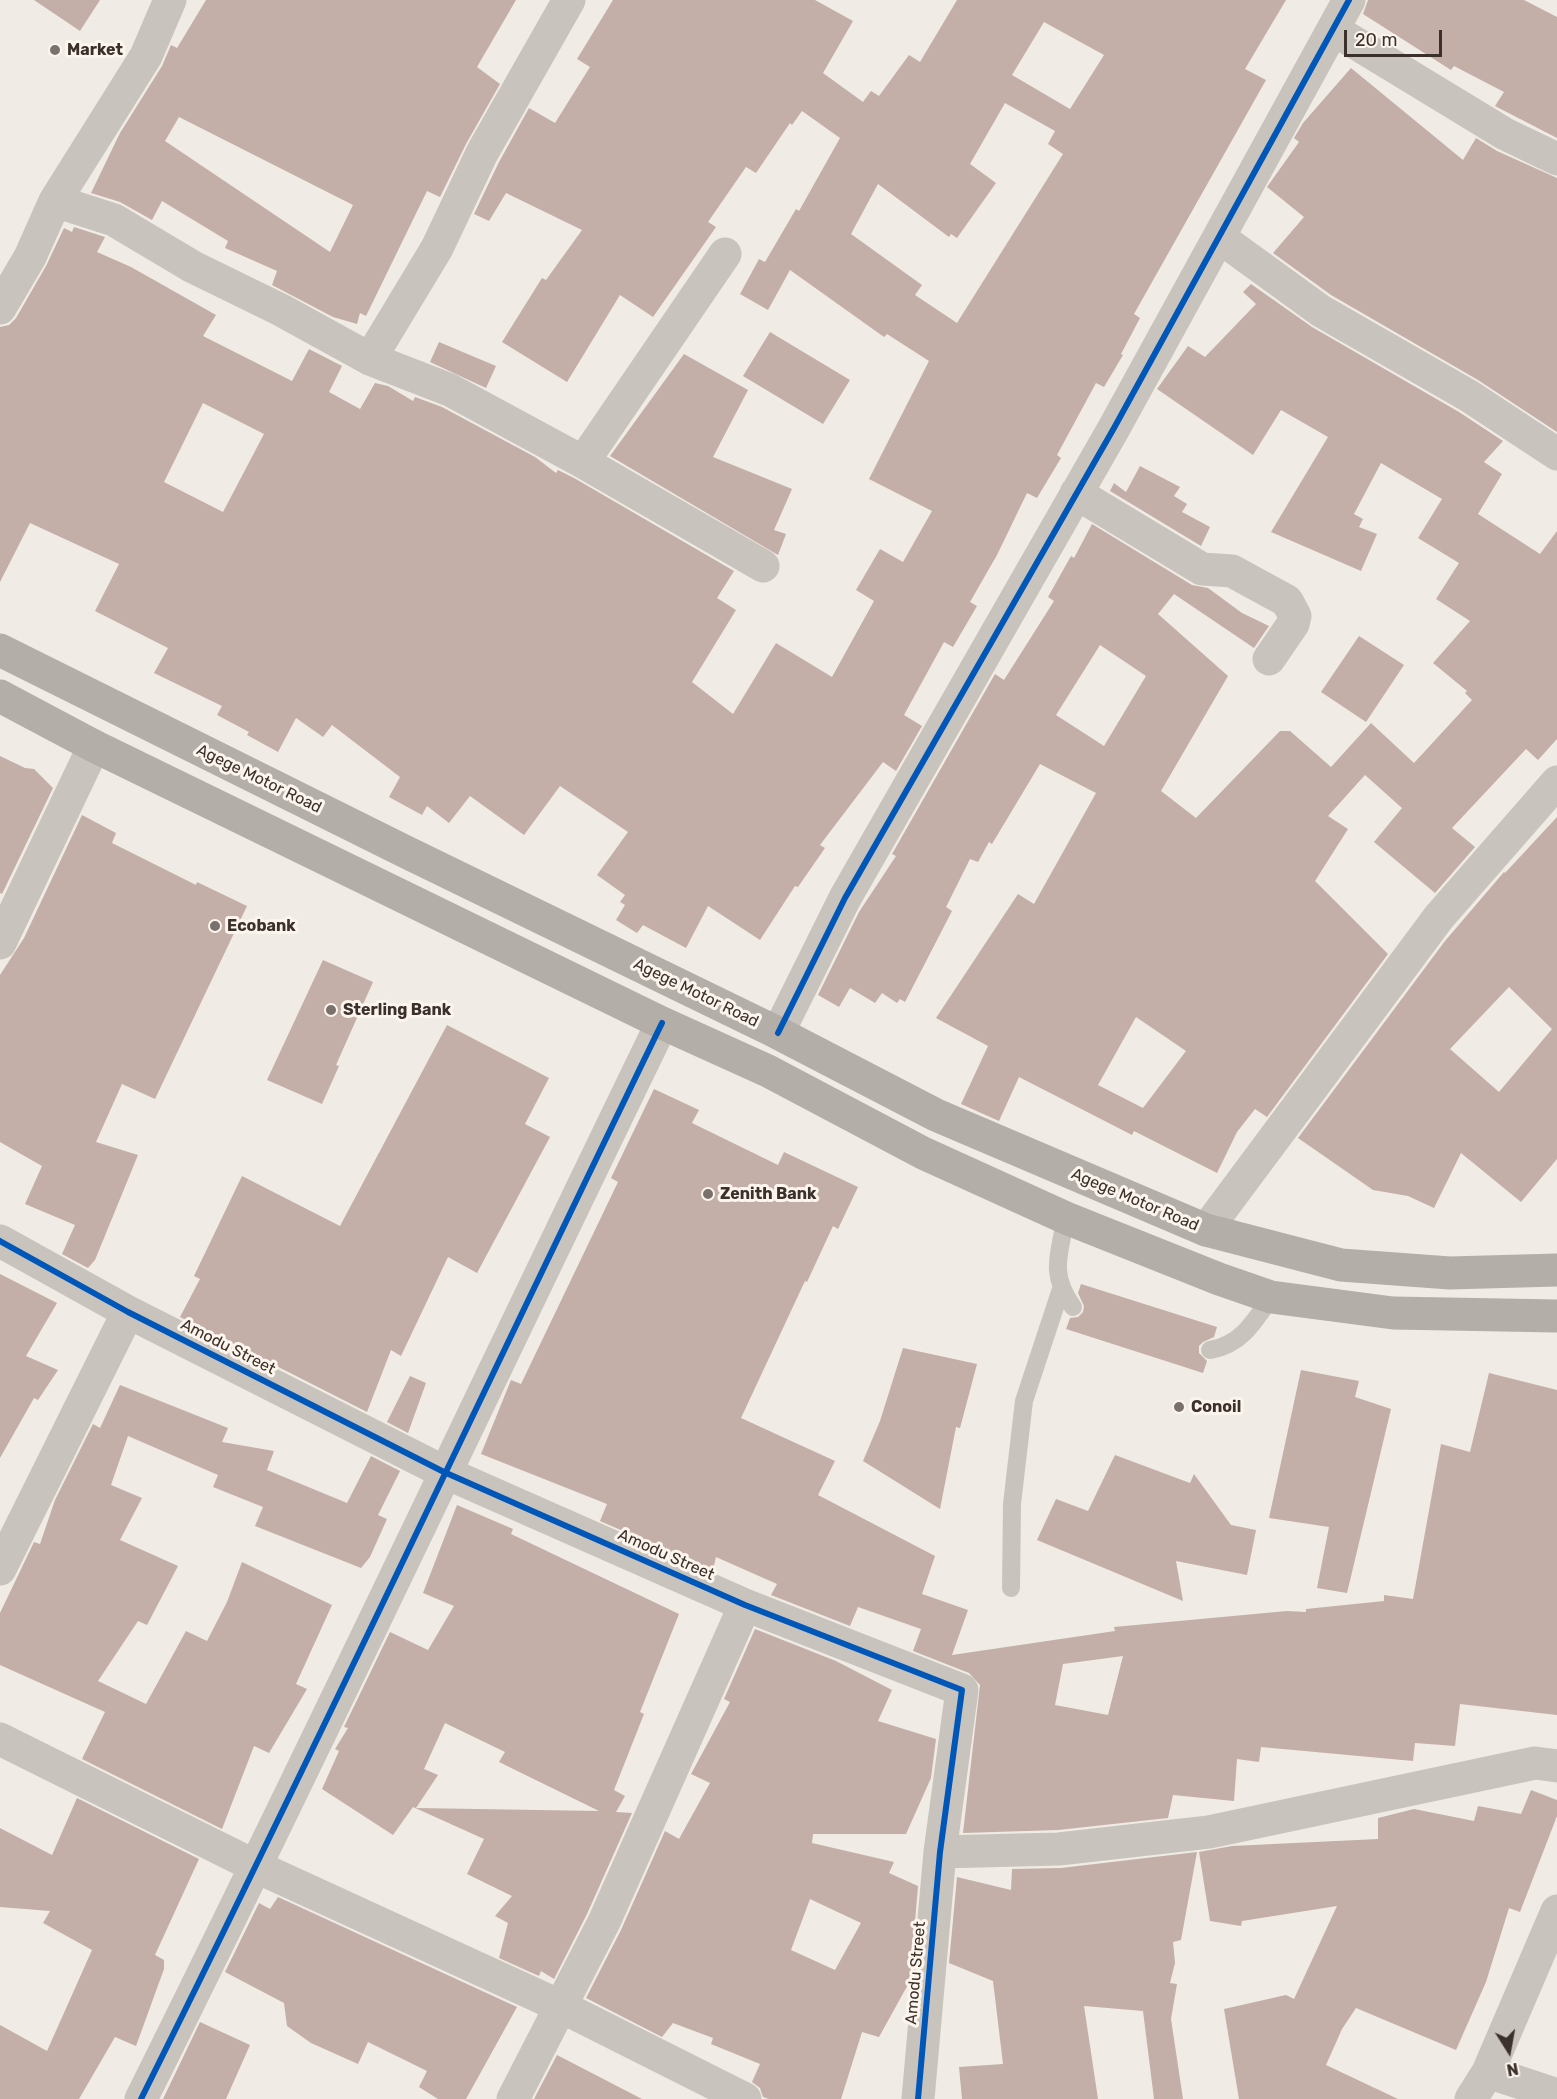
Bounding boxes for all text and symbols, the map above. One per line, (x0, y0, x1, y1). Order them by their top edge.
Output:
scale bar (1347, 18, 1444, 56)
text: 20 m (1355, 29, 1397, 51)
place label: Market (67, 40, 123, 60)
marker: Market (48, 43, 62, 57)
street label: Agege Motor Road (193, 740, 325, 818)
place label: Ecobank (227, 916, 296, 936)
marker: Ecobank (208, 919, 222, 933)
street label: Agege Motor Road (630, 954, 762, 1032)
place label: Sterling Bank (343, 1000, 451, 1020)
marker: Sterling Bank (324, 1003, 338, 1017)
street label: Agege Motor Road (1068, 1164, 1202, 1236)
place label: Zenith Bank (720, 1184, 816, 1204)
marker: Zenith Bank (701, 1187, 715, 1201)
street label: Amodu Street (178, 1315, 278, 1379)
place label: Conoil (1191, 1397, 1241, 1417)
marker: Conoil (1172, 1400, 1186, 1414)
street label: Amodu Street (615, 1525, 717, 1585)
street label: Amodu Street (902, 1921, 930, 2025)
north arrow (1479, 2021, 1539, 2081)
text: N (1505, 2059, 1520, 2080)

